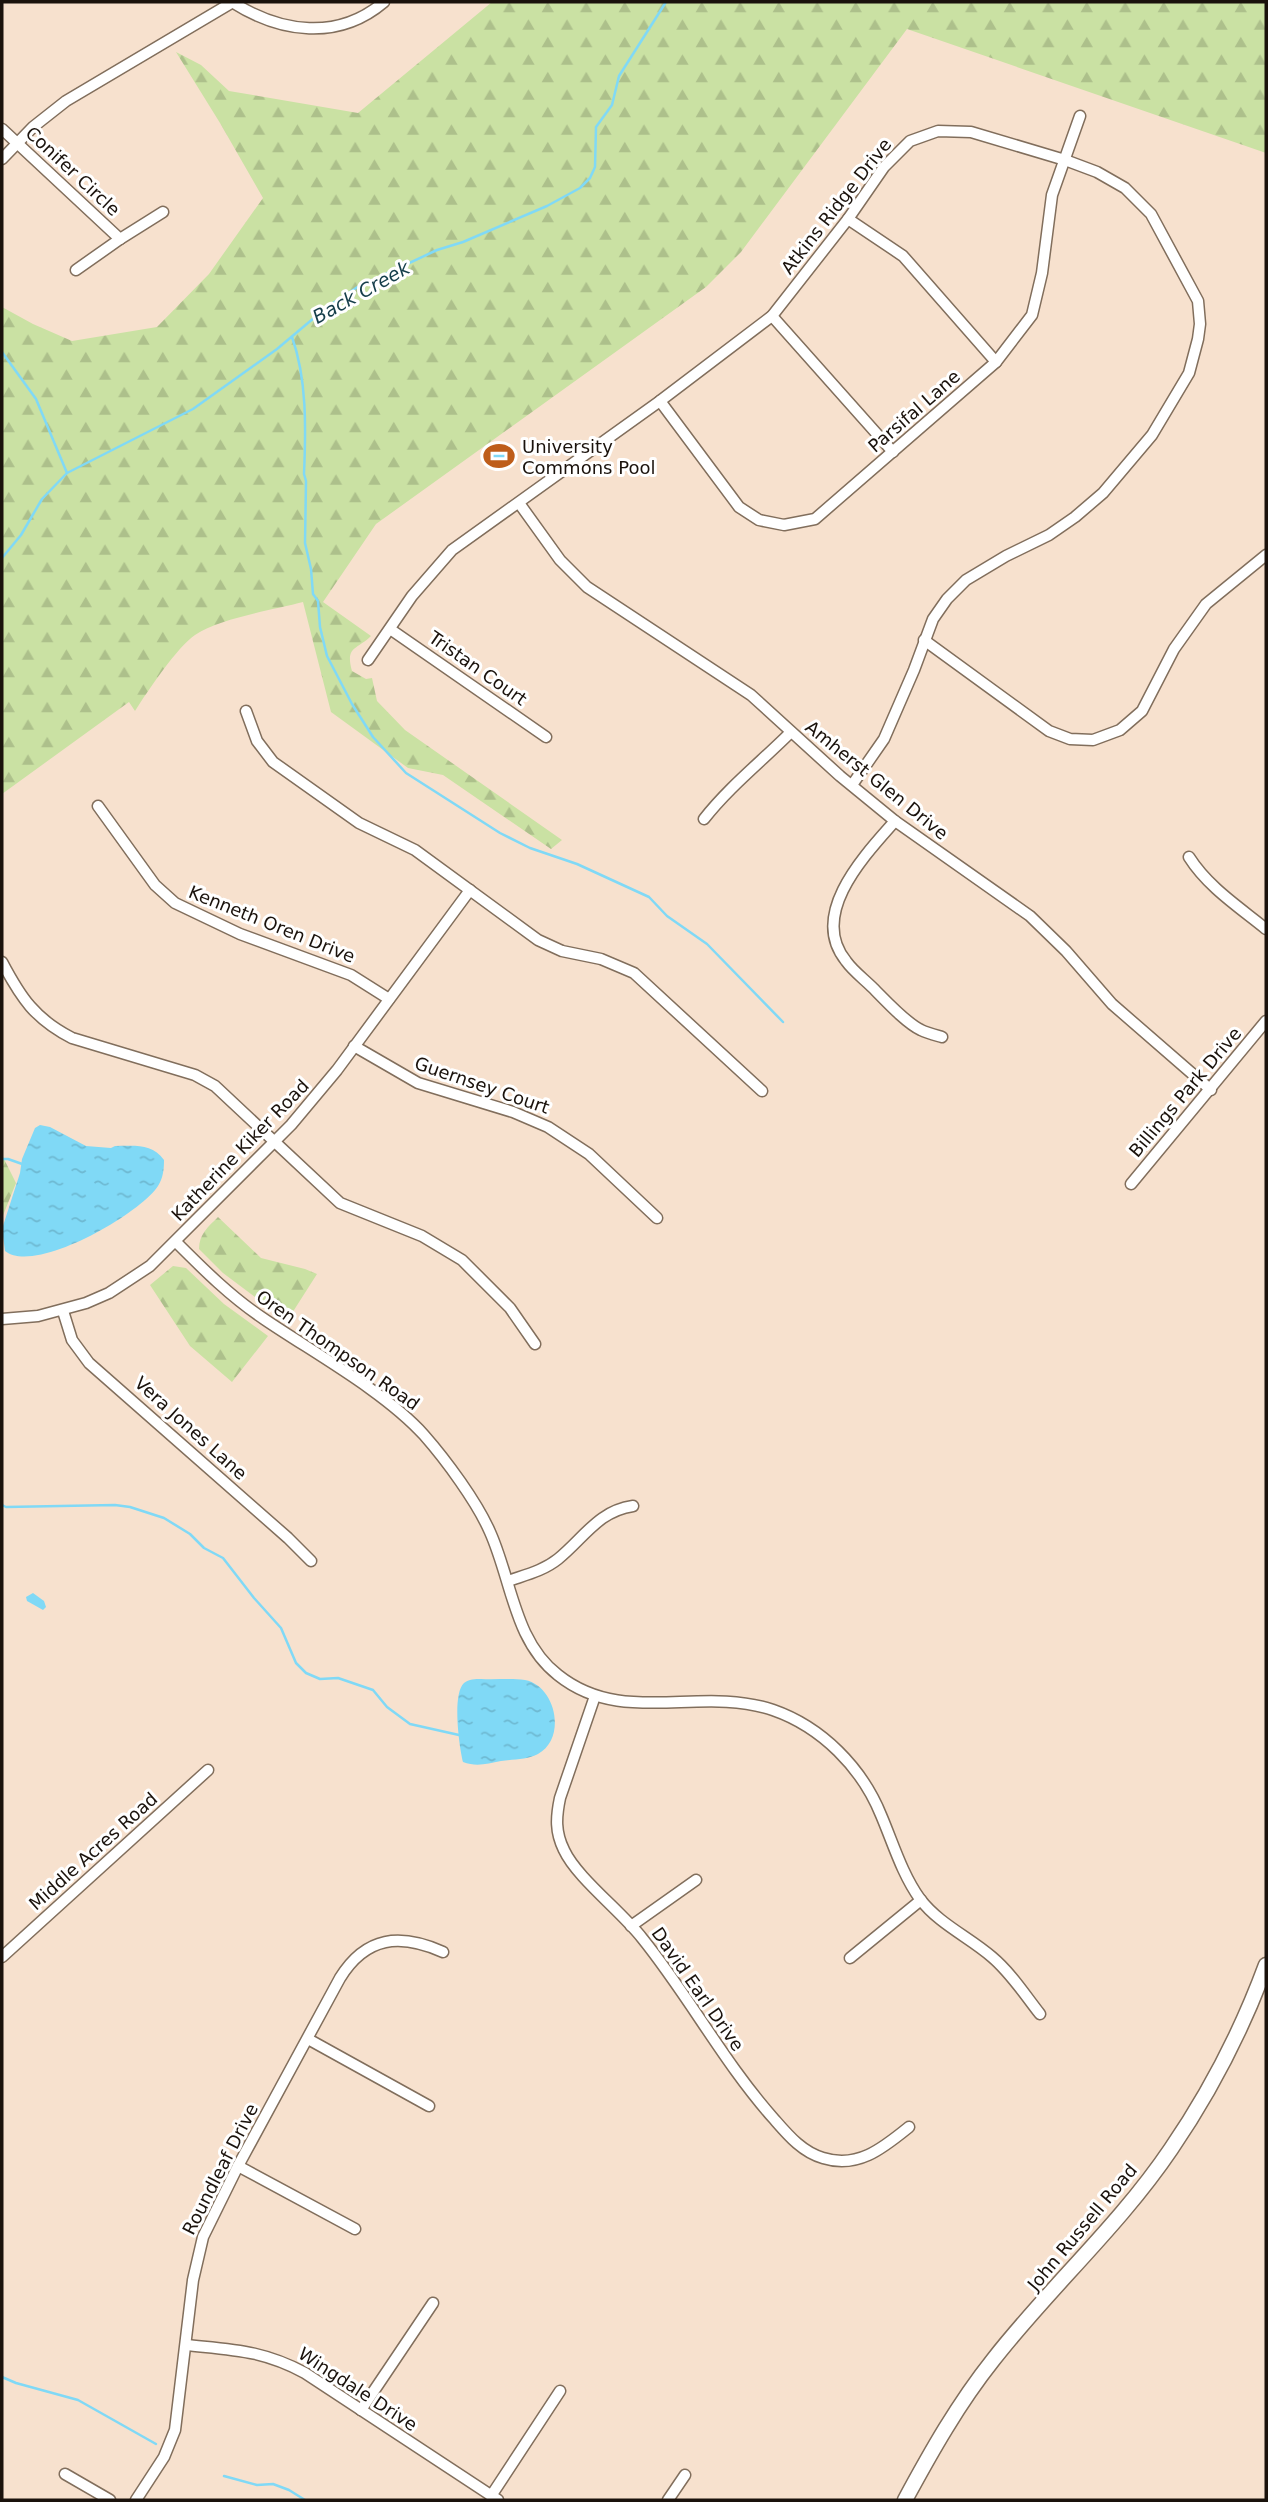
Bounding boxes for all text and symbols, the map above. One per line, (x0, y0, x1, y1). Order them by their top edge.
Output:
street label: Conifer Circle (22, 122, 124, 220)
street label: Atkins Ridge Drive (777, 134, 895, 278)
water label: Back Creek (309, 256, 414, 328)
street label: Parsifal Lane (864, 366, 964, 456)
place label: University Commons Pool (522, 436, 655, 478)
sports icon: University Commons Pool (482, 439, 516, 473)
street label: Tristan Court (424, 626, 531, 710)
street label: Amherst Glen Drive (802, 716, 952, 844)
street label: Kenneth Oren Drive (186, 881, 358, 967)
street label: Billings Park Drive (1125, 1023, 1245, 1161)
street label: Guernsey Court (412, 1052, 552, 1118)
street label: Katherine Kiker Road (167, 1075, 313, 1225)
street label: Oren Thompson Road (252, 1286, 424, 1414)
street label: Vera Jones Lane (131, 1372, 251, 1484)
street label: Middle Acres Road (25, 1788, 161, 1914)
street label: David Earl Drive (647, 1923, 749, 2055)
street label: Roundleaf Drive (178, 2100, 262, 2238)
street label: John Russell Road (1022, 2159, 1141, 2295)
street label: Wingdale Drive (295, 2343, 421, 2435)

